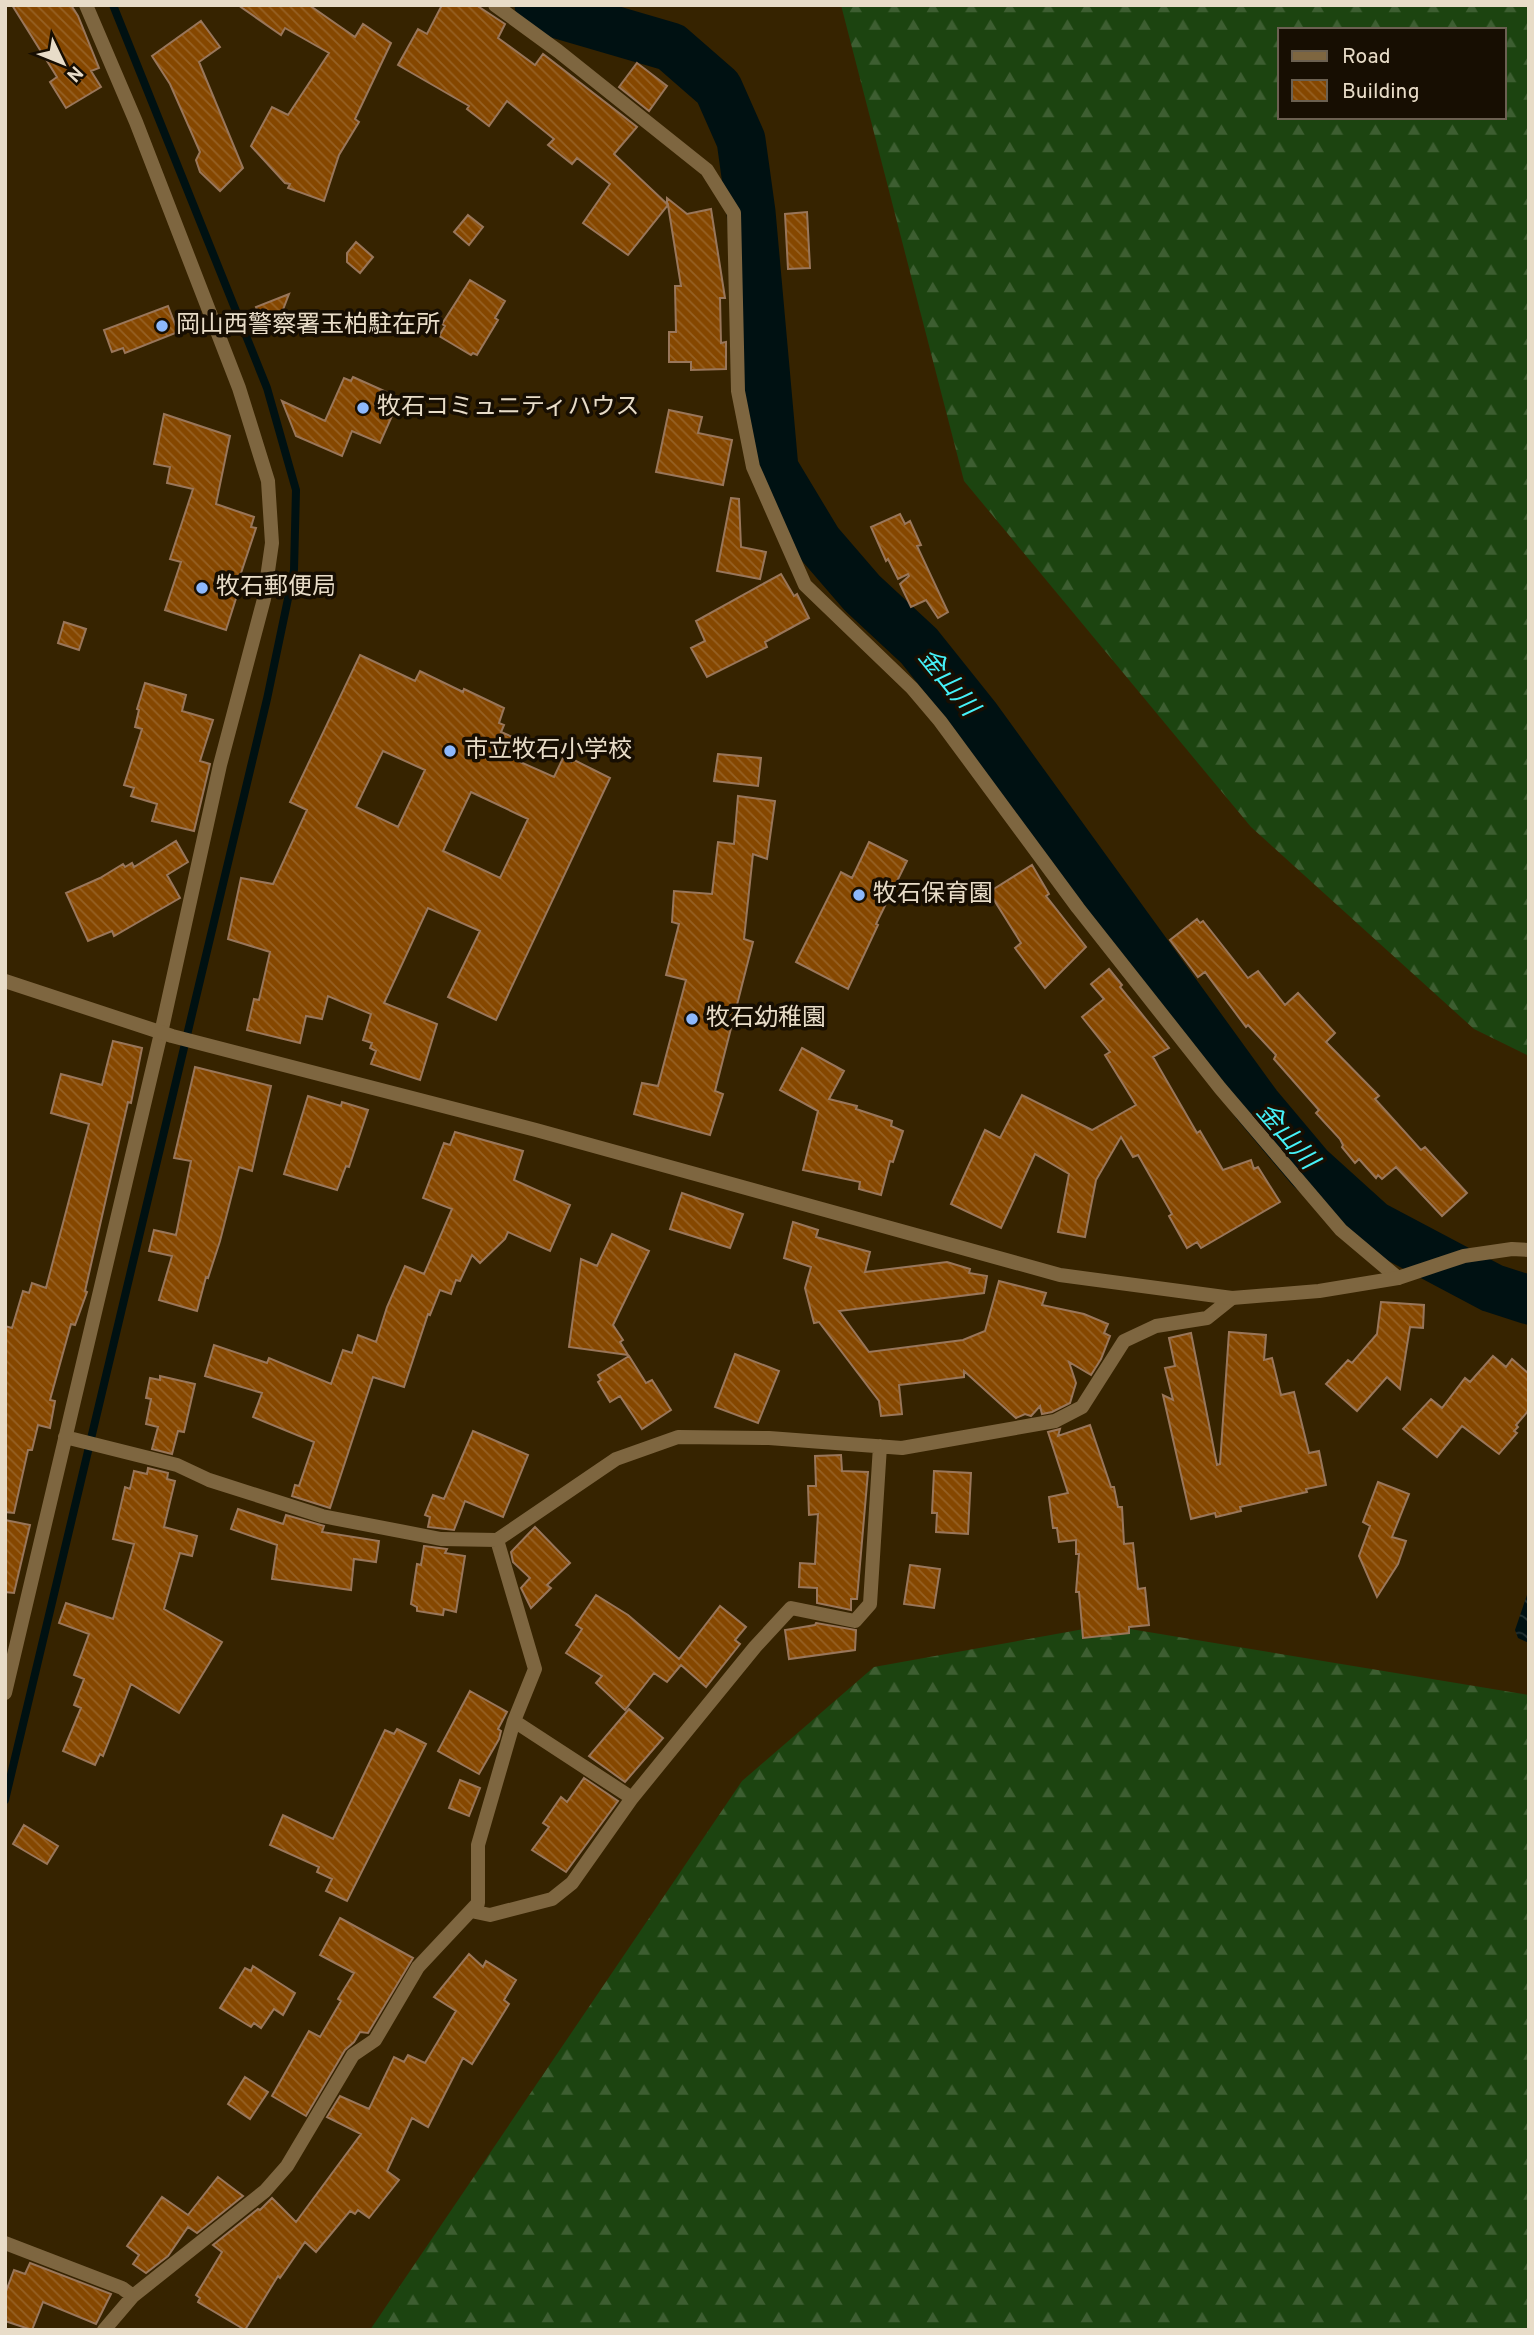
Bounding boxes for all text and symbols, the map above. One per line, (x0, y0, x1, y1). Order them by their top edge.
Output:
north arrow (28, 28, 98, 98)
legend (1278, 28, 1506, 119)
text: Road (1342, 44, 1391, 71)
text: N (61, 60, 87, 86)
text: Building (1342, 79, 1420, 106)
place label: 岡山西警察署玉柏駐在所 (176, 311, 440, 341)
marker: 岡山西警察署玉柏駐在所 (154, 318, 170, 334)
place label: 牧石コミュニティハウス (377, 393, 640, 423)
marker: 牧石コミュニティハウス (355, 400, 371, 416)
place label: 牧石郵便局 (216, 573, 336, 603)
marker: 牧石郵便局 (194, 580, 210, 596)
water label: 金山川 (910, 642, 986, 726)
place label: 市立牧石小学校 (464, 736, 632, 766)
marker: 市立牧石小学校 (442, 743, 458, 759)
place label: 牧石保育園 (873, 880, 993, 910)
marker: 牧石保育園 (851, 887, 867, 903)
place label: 牧石幼稚園 (706, 1004, 826, 1034)
marker: 牧石幼稚園 (684, 1011, 700, 1027)
water label: 金山川 (1248, 1097, 1326, 1180)

